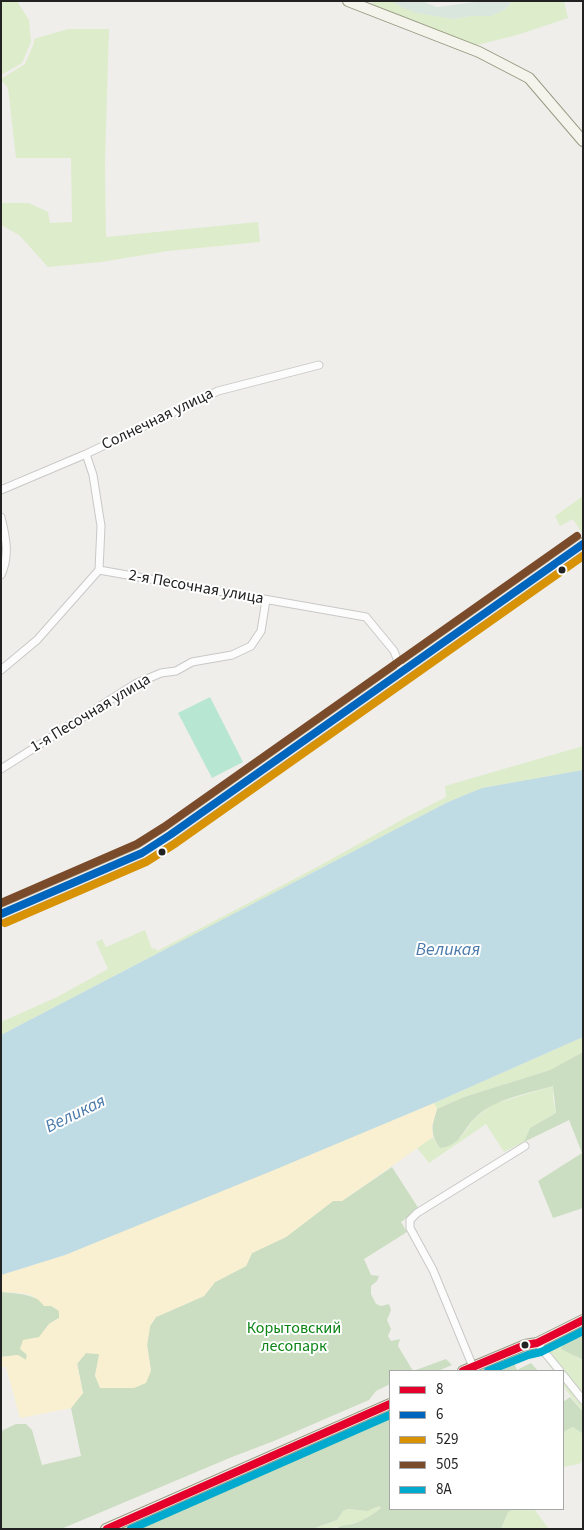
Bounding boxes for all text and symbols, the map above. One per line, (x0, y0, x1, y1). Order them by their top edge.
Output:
street label: Солнечная улица (99, 385, 217, 455)
unlabelled marker (557, 565, 567, 575)
street label: 2-я Песочная улица (127, 567, 265, 609)
street label: 1-я Песочная улица (27, 671, 155, 757)
unlabelled marker (157, 847, 167, 857)
water label: Великая (416, 940, 480, 962)
water label: Великая (42, 1091, 110, 1139)
park label: Корытовский лесопарк (247, 1319, 341, 1357)
unlabelled marker (520, 1340, 530, 1350)
legend (389, 1370, 564, 1510)
text: 8 (436, 1379, 443, 1400)
text: 6 (436, 1404, 443, 1425)
text: 529 (436, 1429, 458, 1450)
text: 505 (436, 1454, 458, 1475)
text: 8А (436, 1479, 452, 1500)

